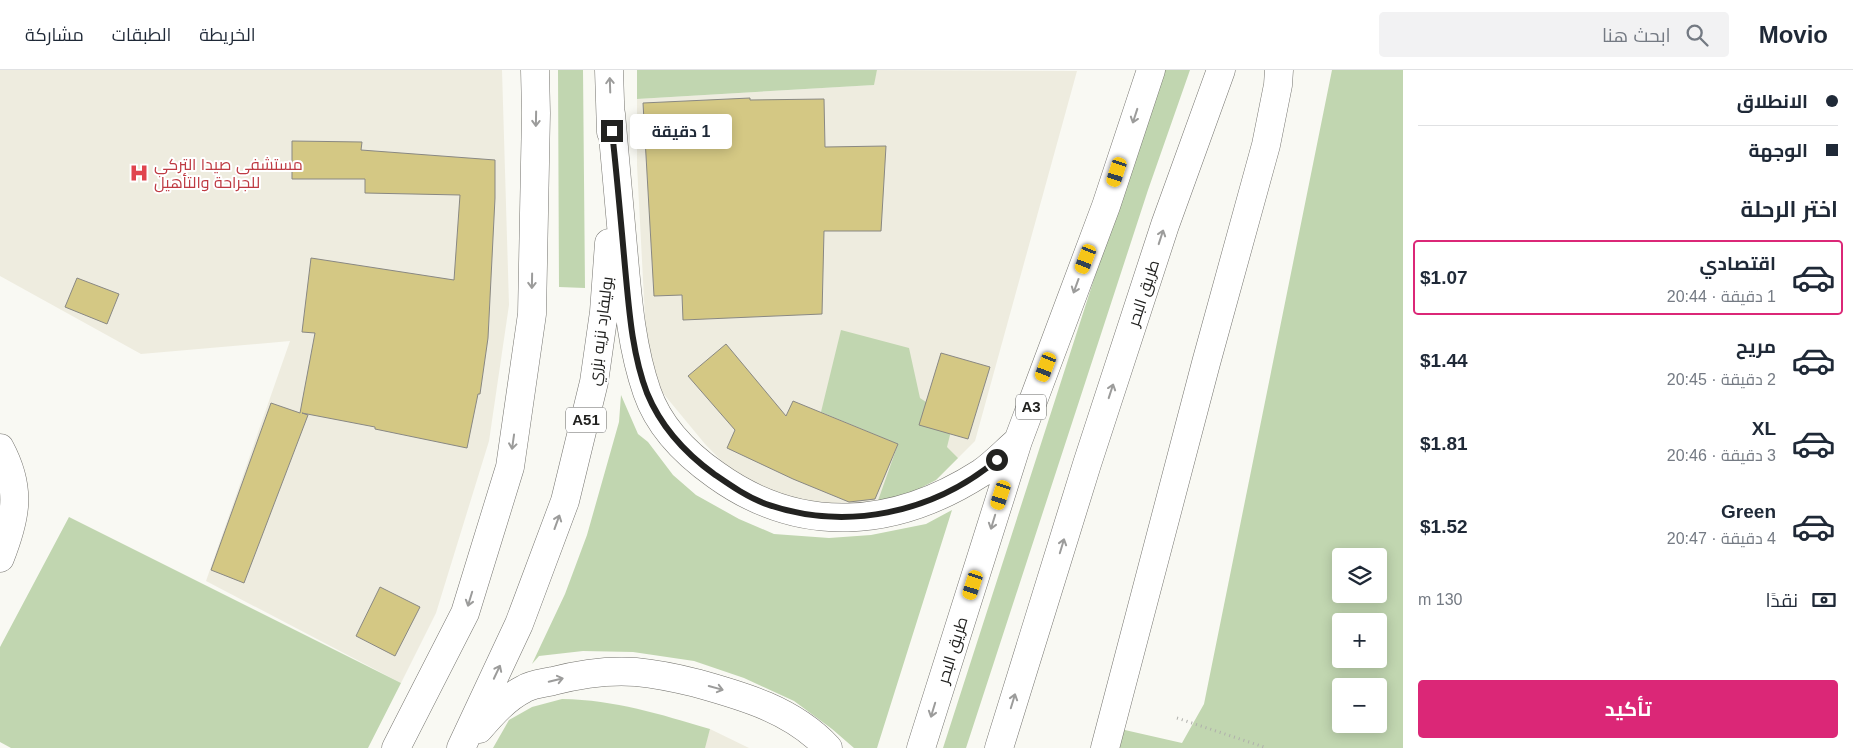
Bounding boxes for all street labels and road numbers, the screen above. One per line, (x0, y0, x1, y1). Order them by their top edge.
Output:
street label: طريق البحر (1124, 258, 1164, 330)
street label: بوليفارد نزيه بزري (585, 275, 621, 387)
road number: A3 (1016, 394, 1046, 420)
road number: A51 (566, 408, 606, 432)
street label: طريق البحر (934, 615, 973, 687)

